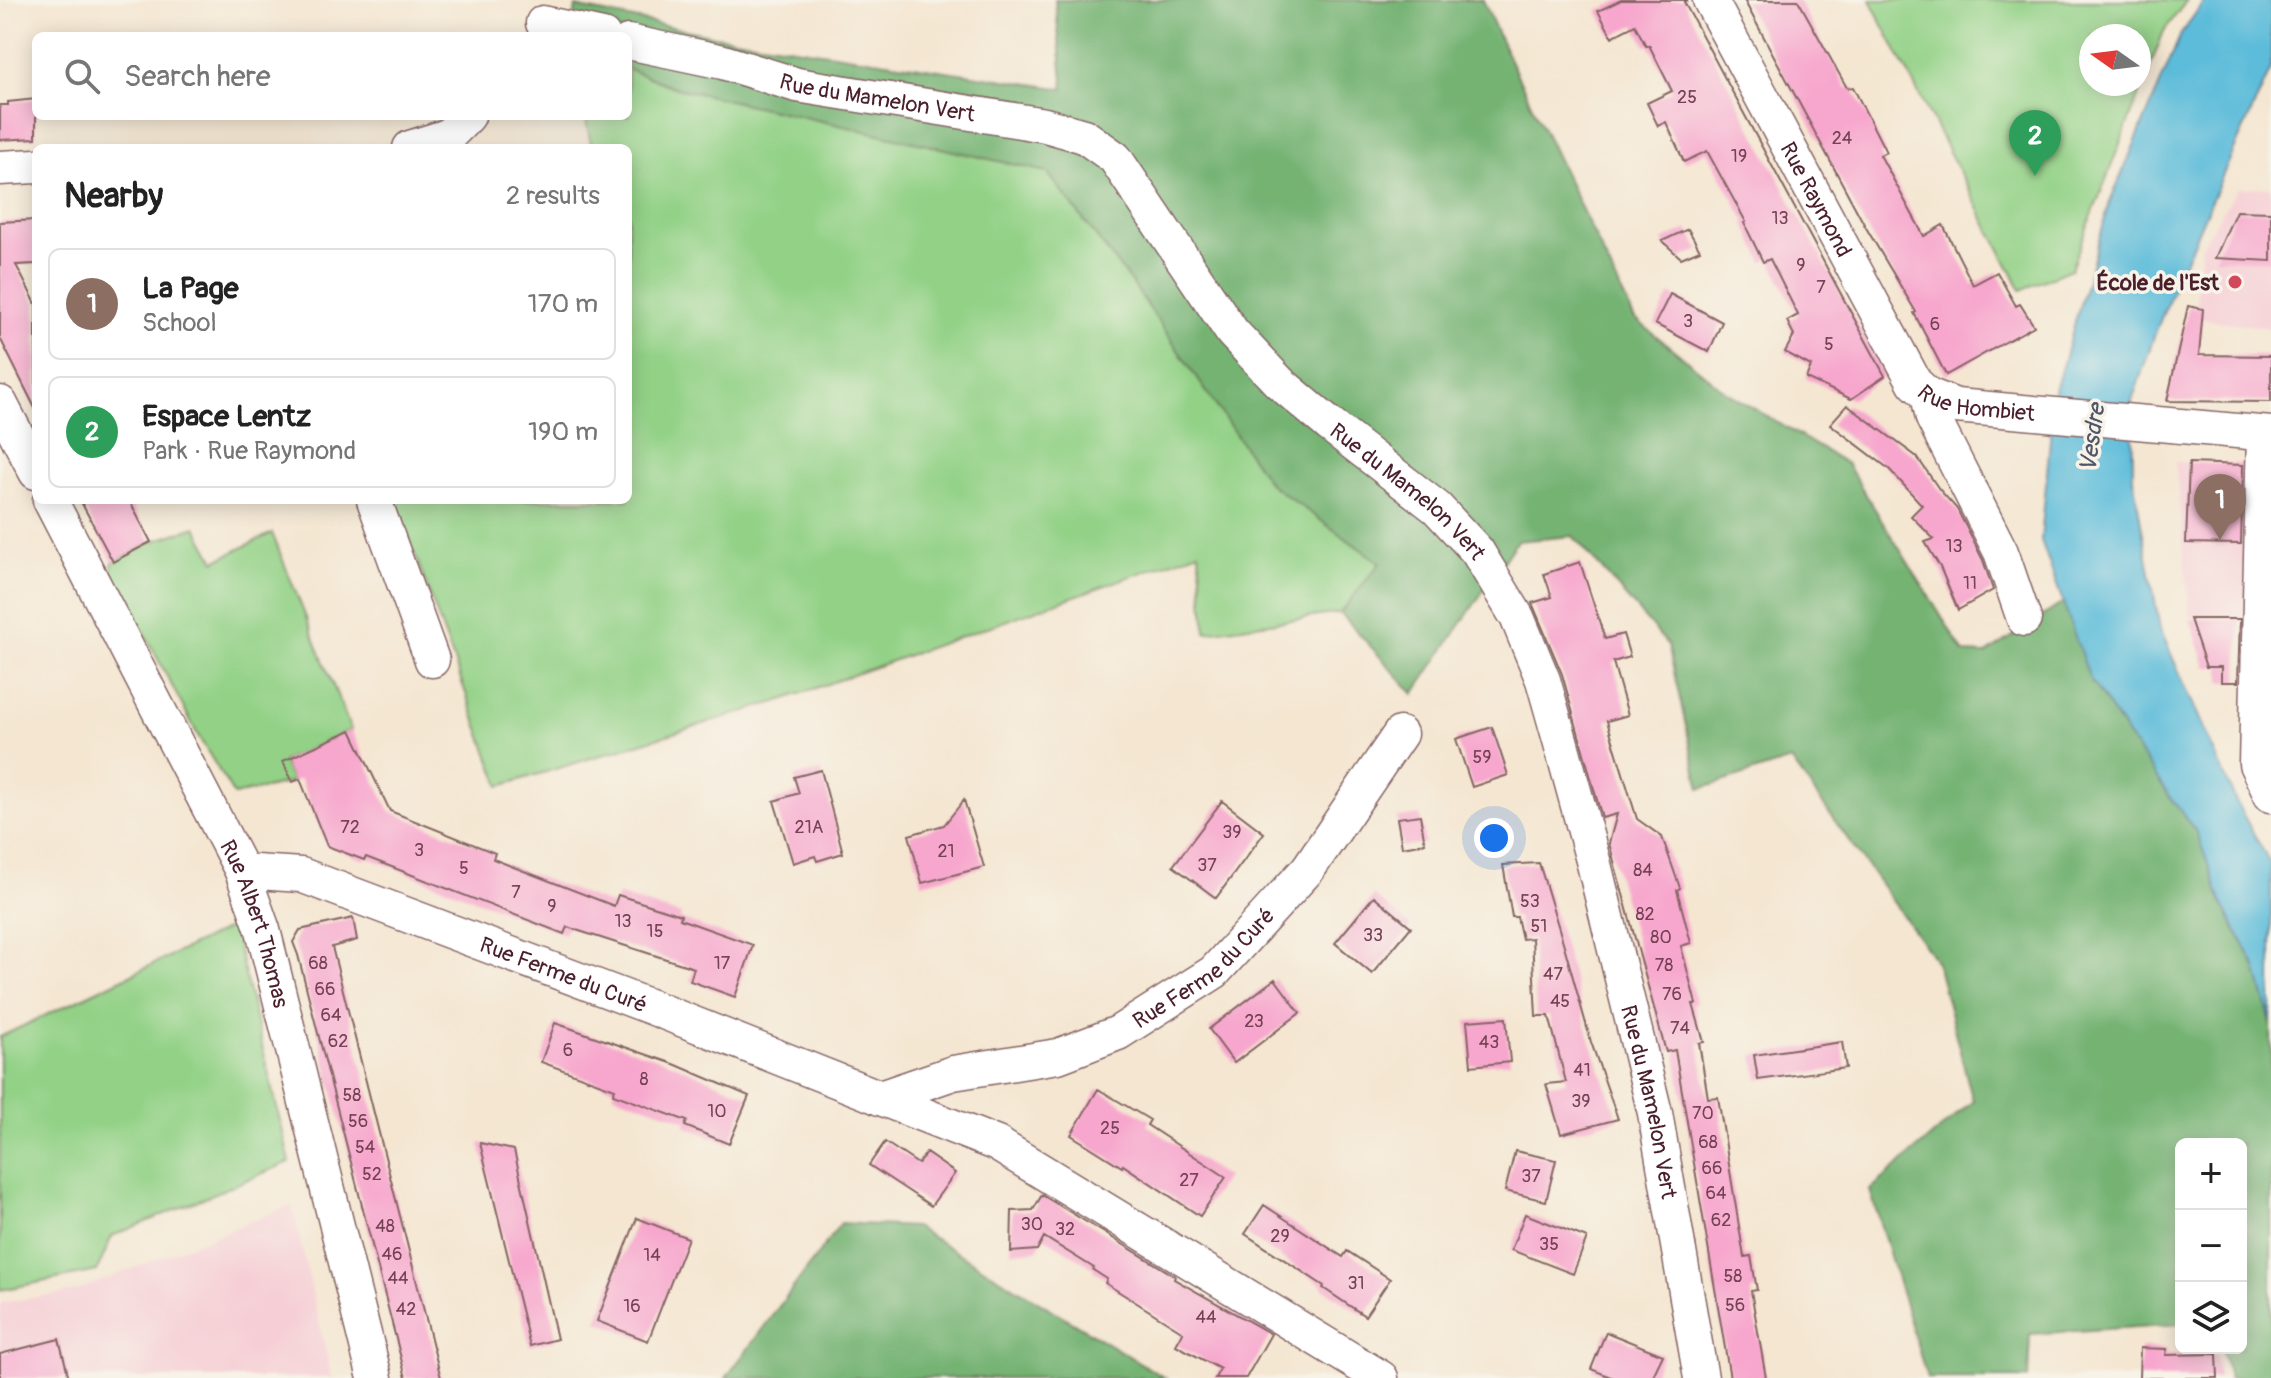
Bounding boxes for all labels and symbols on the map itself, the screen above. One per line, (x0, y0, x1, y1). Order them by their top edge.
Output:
north arrow (2079, 24, 2151, 96)
street label: Rue du Mamelon Vert (776, 67, 977, 129)
house number: 25 (1677, 86, 1697, 109)
pin: 2 (2009, 110, 2061, 176)
house number: 24 (1832, 127, 1853, 150)
street label: Rue Raymond (1774, 137, 1858, 262)
house number: 19 (1731, 145, 1747, 168)
house number: 13 (1771, 207, 1789, 230)
house number: 9 (1796, 254, 1806, 277)
place label: École de l'Est (2096, 269, 2220, 297)
marker: École de l'Est (2226, 273, 2244, 291)
house number: 7 (1816, 276, 1826, 299)
house number: 3 (1683, 310, 1693, 333)
house number: 6 (1930, 313, 1940, 336)
house number: 5 (1824, 333, 1834, 356)
street label: Rue Hombiet (1911, 379, 2036, 428)
water label: Vesdre (2073, 400, 2112, 474)
street label: Rue du Mamelon Vert (1324, 417, 1492, 565)
pin: 1 (2194, 474, 2246, 540)
house number: 13 (1945, 535, 1963, 558)
house number: 11 (1963, 572, 1977, 595)
house number: 59 (1472, 746, 1492, 769)
house number: 72 (340, 816, 360, 839)
house number: 21A (795, 816, 824, 839)
your location (1474, 818, 1514, 858)
house number: 39 (1222, 821, 1242, 844)
street label: Rue Albert Thomas (213, 835, 295, 1011)
house number: 3 (414, 839, 424, 862)
house number: 21 (937, 840, 955, 863)
house number: 37 (1197, 854, 1217, 877)
house number: 5 (459, 857, 469, 880)
house number: 84 (1633, 859, 1653, 882)
house number: 7 (511, 881, 521, 904)
house number: 53 (1520, 890, 1540, 913)
house number: 9 (547, 895, 557, 918)
street label: Rue Ferme du Curé (1128, 902, 1281, 1035)
house number: 82 (1635, 903, 1655, 926)
house number: 13 (614, 910, 632, 933)
house number: 51 (1531, 915, 1547, 938)
house number: 15 (647, 920, 663, 943)
house number: 33 (1363, 924, 1383, 947)
house number: 80 (1650, 926, 1672, 949)
street label: Rue Ferme du Curé (476, 931, 651, 1019)
house number: 68 (308, 952, 328, 975)
house number: 17 (714, 952, 731, 975)
house number: 78 (1655, 954, 1673, 977)
house number: 47 (1543, 963, 1563, 986)
house number: 66 (315, 978, 335, 1001)
house number: 76 (1662, 983, 1682, 1006)
house number: 45 (1550, 990, 1570, 1013)
street label: Rue du Mamelon Vert (1614, 1002, 1683, 1201)
house number: 64 (321, 1004, 342, 1027)
house number: 23 (1244, 1010, 1264, 1033)
house number: 74 (1670, 1017, 1691, 1040)
house number: 62 (328, 1030, 348, 1053)
house number: 43 (1479, 1031, 1499, 1054)
house number: 6 (563, 1039, 573, 1062)
house number: 41 (1573, 1059, 1591, 1082)
house number: 8 (639, 1068, 649, 1091)
house number: 58 (343, 1084, 361, 1107)
house number: 39 (1571, 1090, 1591, 1113)
house number: 10 (707, 1100, 727, 1123)
house number: 70 (1692, 1102, 1714, 1125)
house number: 56 (348, 1110, 368, 1133)
house number: 25 (1100, 1117, 1120, 1140)
house number: 68 (1698, 1131, 1718, 1154)
house number: 54 (355, 1136, 376, 1159)
house number: 66 (1702, 1157, 1722, 1180)
house number: 52 (362, 1163, 382, 1186)
house number: 37 (1521, 1165, 1541, 1188)
house number: 27 (1179, 1169, 1199, 1192)
house number: 64 (1706, 1182, 1727, 1205)
house number: 62 (1711, 1209, 1731, 1232)
house number: 30 (1021, 1213, 1043, 1236)
house number: 48 (375, 1215, 395, 1238)
house number: 32 (1055, 1218, 1075, 1241)
house number: 29 (1270, 1225, 1290, 1248)
house number: 35 (1539, 1233, 1559, 1256)
house number: 46 (382, 1243, 402, 1266)
house number: 14 (643, 1244, 661, 1267)
house number: 58 (1724, 1265, 1742, 1288)
house number: 44 (388, 1267, 409, 1290)
house number: 31 (1347, 1272, 1365, 1295)
house number: 56 (1725, 1294, 1745, 1317)
house number: 16 (623, 1295, 641, 1318)
house number: 42 (396, 1298, 416, 1321)
house number: 44 (1196, 1306, 1217, 1329)

